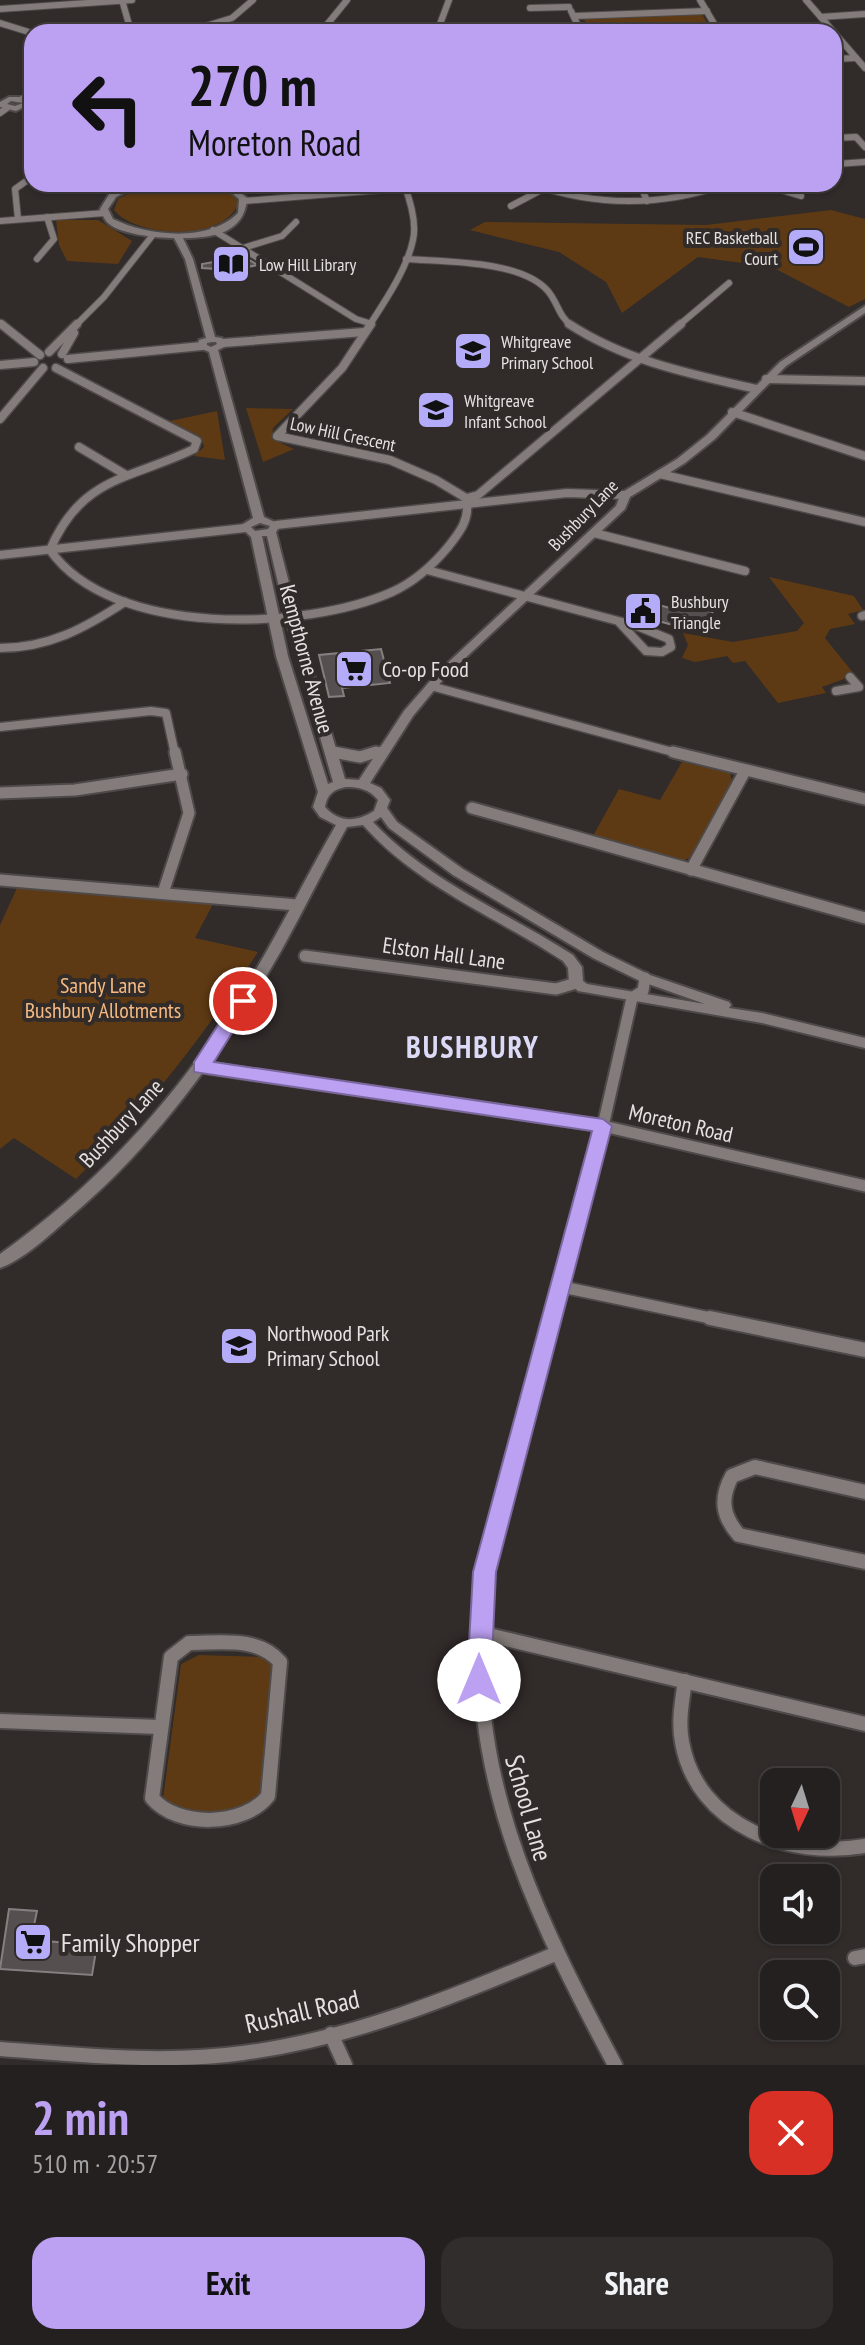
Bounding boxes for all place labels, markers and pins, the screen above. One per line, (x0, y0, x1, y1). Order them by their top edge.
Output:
place label: REC Basketball Court (686, 226, 779, 270)
sports icon: REC Basketball Court (785, 226, 827, 268)
library icon: Low Hill Library (210, 243, 252, 285)
place label: Low Hill Library (259, 253, 356, 276)
school or university icon: Whitgreave Primary School (452, 330, 494, 372)
place label: Whitgreave Primary School (501, 330, 594, 374)
school or university icon: Whitgreave Infant School (415, 389, 457, 431)
place label: Whitgreave Infant School (464, 389, 547, 433)
public building icon: Bushbury Triangle (622, 590, 664, 632)
place label: Bushbury Triangle (671, 590, 729, 634)
supermarket icon: Co-op Food (333, 648, 375, 690)
place label: Co-op Food (382, 655, 469, 683)
pin (209, 967, 277, 1035)
place label: Northwood Park Primary School (267, 1319, 390, 1372)
school or university icon: Northwood Park Primary School (218, 1325, 260, 1367)
supermarket icon: Family Shopper (12, 1921, 54, 1963)
place label: Family Shopper (61, 1926, 200, 1959)

